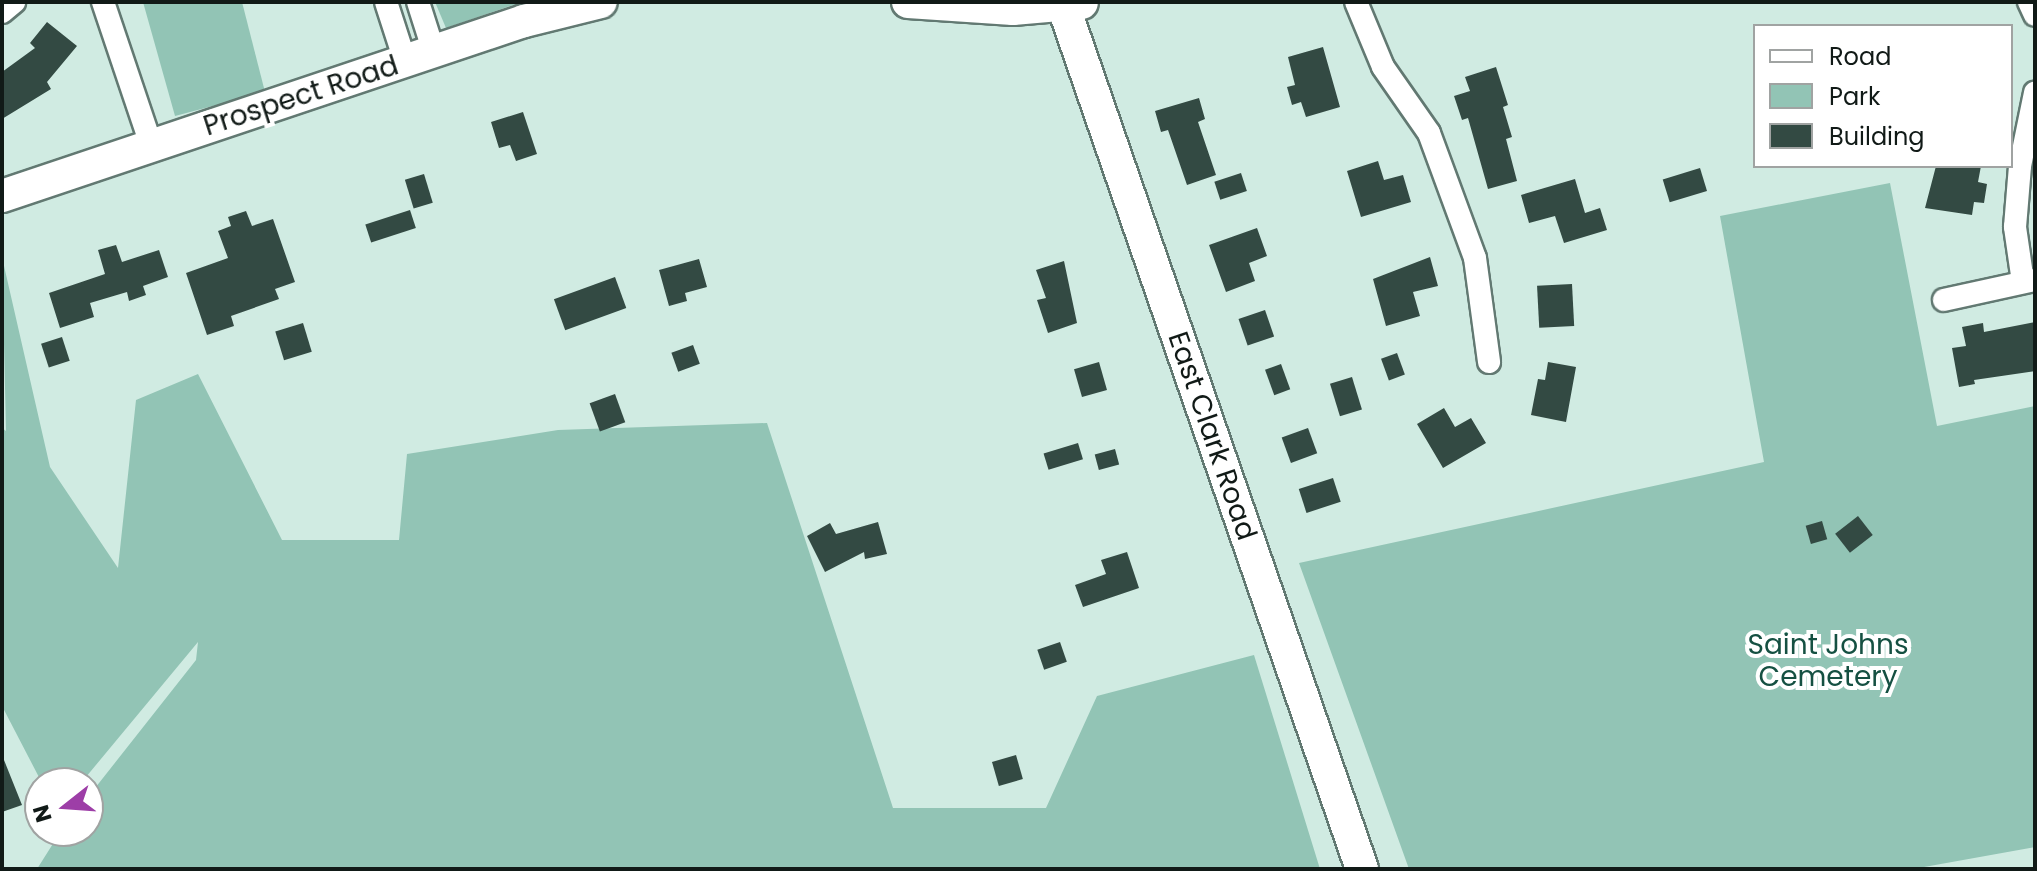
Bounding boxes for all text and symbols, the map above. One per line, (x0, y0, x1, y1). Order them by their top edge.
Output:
legend (1753, 24, 2013, 168)
text: Road (1829, 40, 1891, 73)
street label: Prospect Road (199, 49, 403, 143)
text: Park (1829, 80, 1880, 113)
text: Building (1829, 120, 1925, 153)
street label: East Clark Road (1161, 327, 1263, 545)
park label: Saint Johns Cemetery (1747, 628, 1909, 694)
north arrow (24, 767, 104, 847)
text: N (25, 801, 60, 826)

